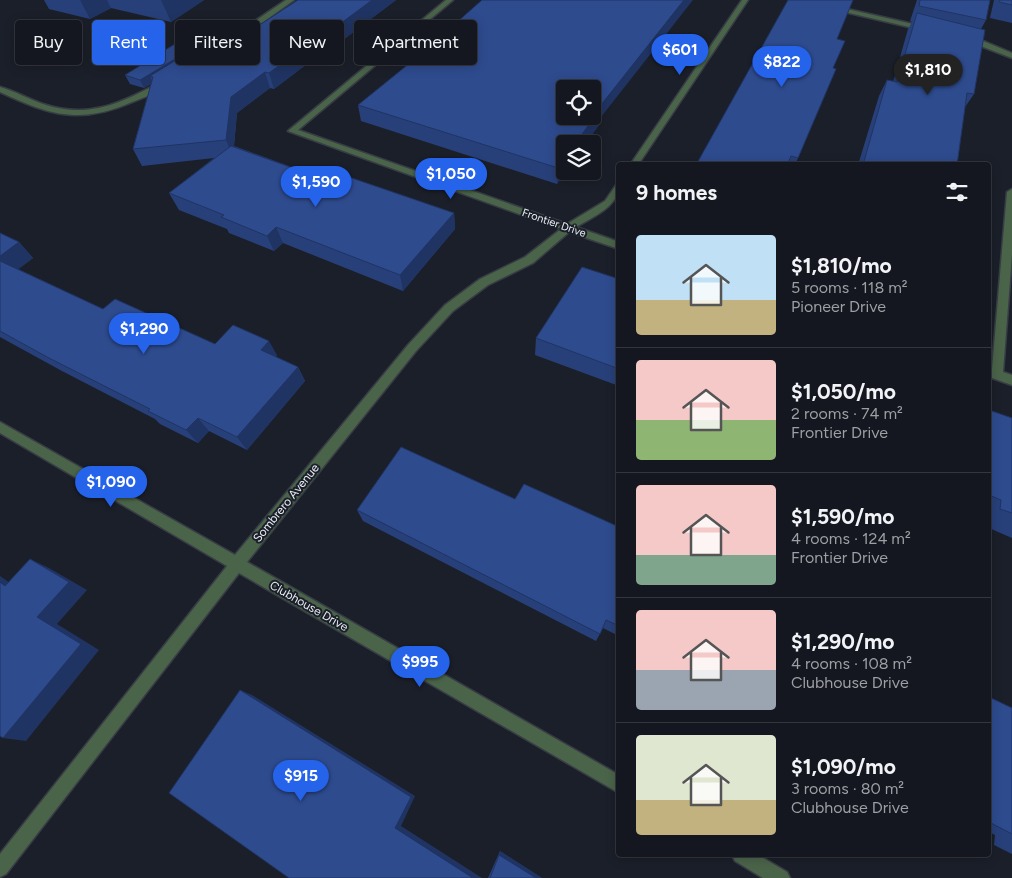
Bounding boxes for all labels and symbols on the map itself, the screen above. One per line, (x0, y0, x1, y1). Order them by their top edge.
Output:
pin: $601 (650, 34, 710, 76)
pin: $822 (752, 46, 812, 88)
pin: $1,810 (887, 54, 969, 96)
pin: $1,050 (410, 158, 492, 200)
pin: $1,590 (275, 166, 357, 208)
street label: Frontier Drive (520, 206, 588, 240)
pin: $1,290 (103, 312, 185, 355)
street label: Sombrero Avenue (250, 461, 322, 545)
pin: $1,090 (70, 466, 152, 508)
street label: Clubhouse Drive (267, 578, 351, 634)
pin: $995 (390, 646, 450, 688)
pin: $915 (271, 760, 331, 802)

